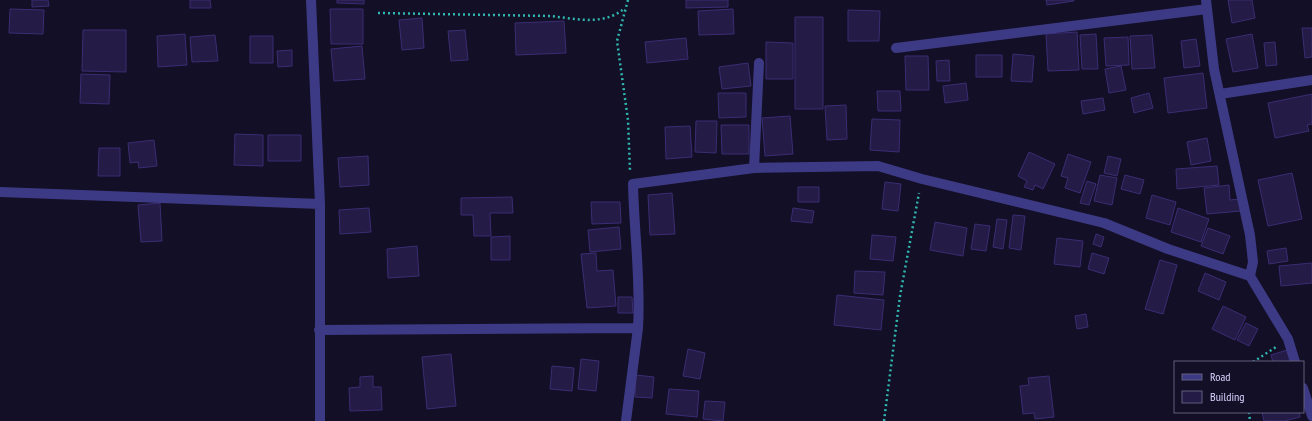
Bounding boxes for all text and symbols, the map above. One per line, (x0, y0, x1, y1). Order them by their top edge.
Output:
legend (1174, 361, 1304, 413)
text: Road (1210, 369, 1230, 384)
text: Building (1210, 389, 1245, 404)

